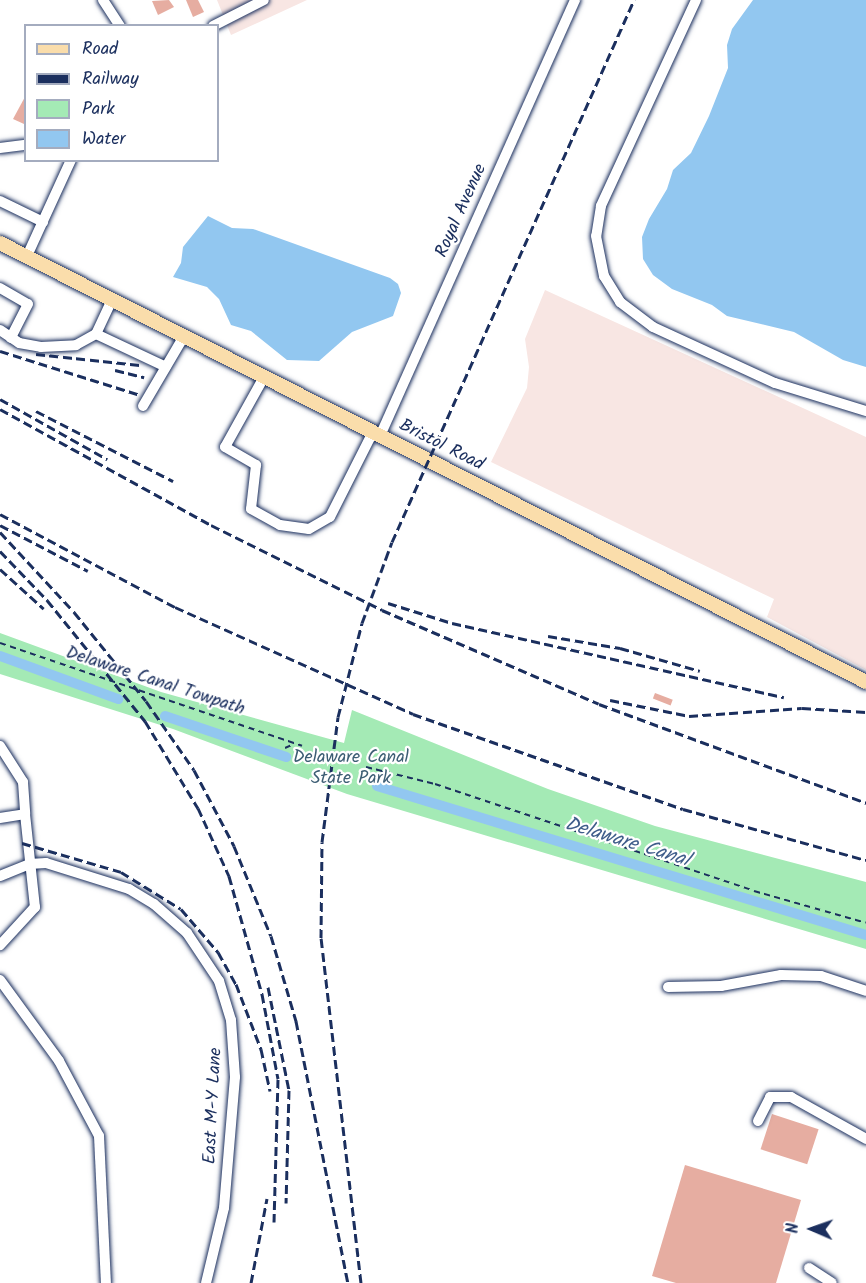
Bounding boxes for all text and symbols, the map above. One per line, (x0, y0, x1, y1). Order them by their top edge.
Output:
legend (24, 24, 219, 162)
text: Road (82, 35, 118, 64)
text: Railway (82, 65, 139, 94)
text: Park (82, 95, 115, 124)
text: Water (82, 125, 126, 154)
street label: Royal Avenue (432, 161, 492, 261)
street label: Bristol Road (395, 415, 487, 477)
street label: Delaware Canal Towpath (63, 643, 247, 721)
park label: Delaware Canal State Park (293, 748, 409, 790)
water label: Delaware Canal (562, 813, 692, 873)
street label: East M-Y Lane (200, 1047, 228, 1165)
north arrow (782, 1199, 842, 1259)
text: N (781, 1223, 806, 1234)

